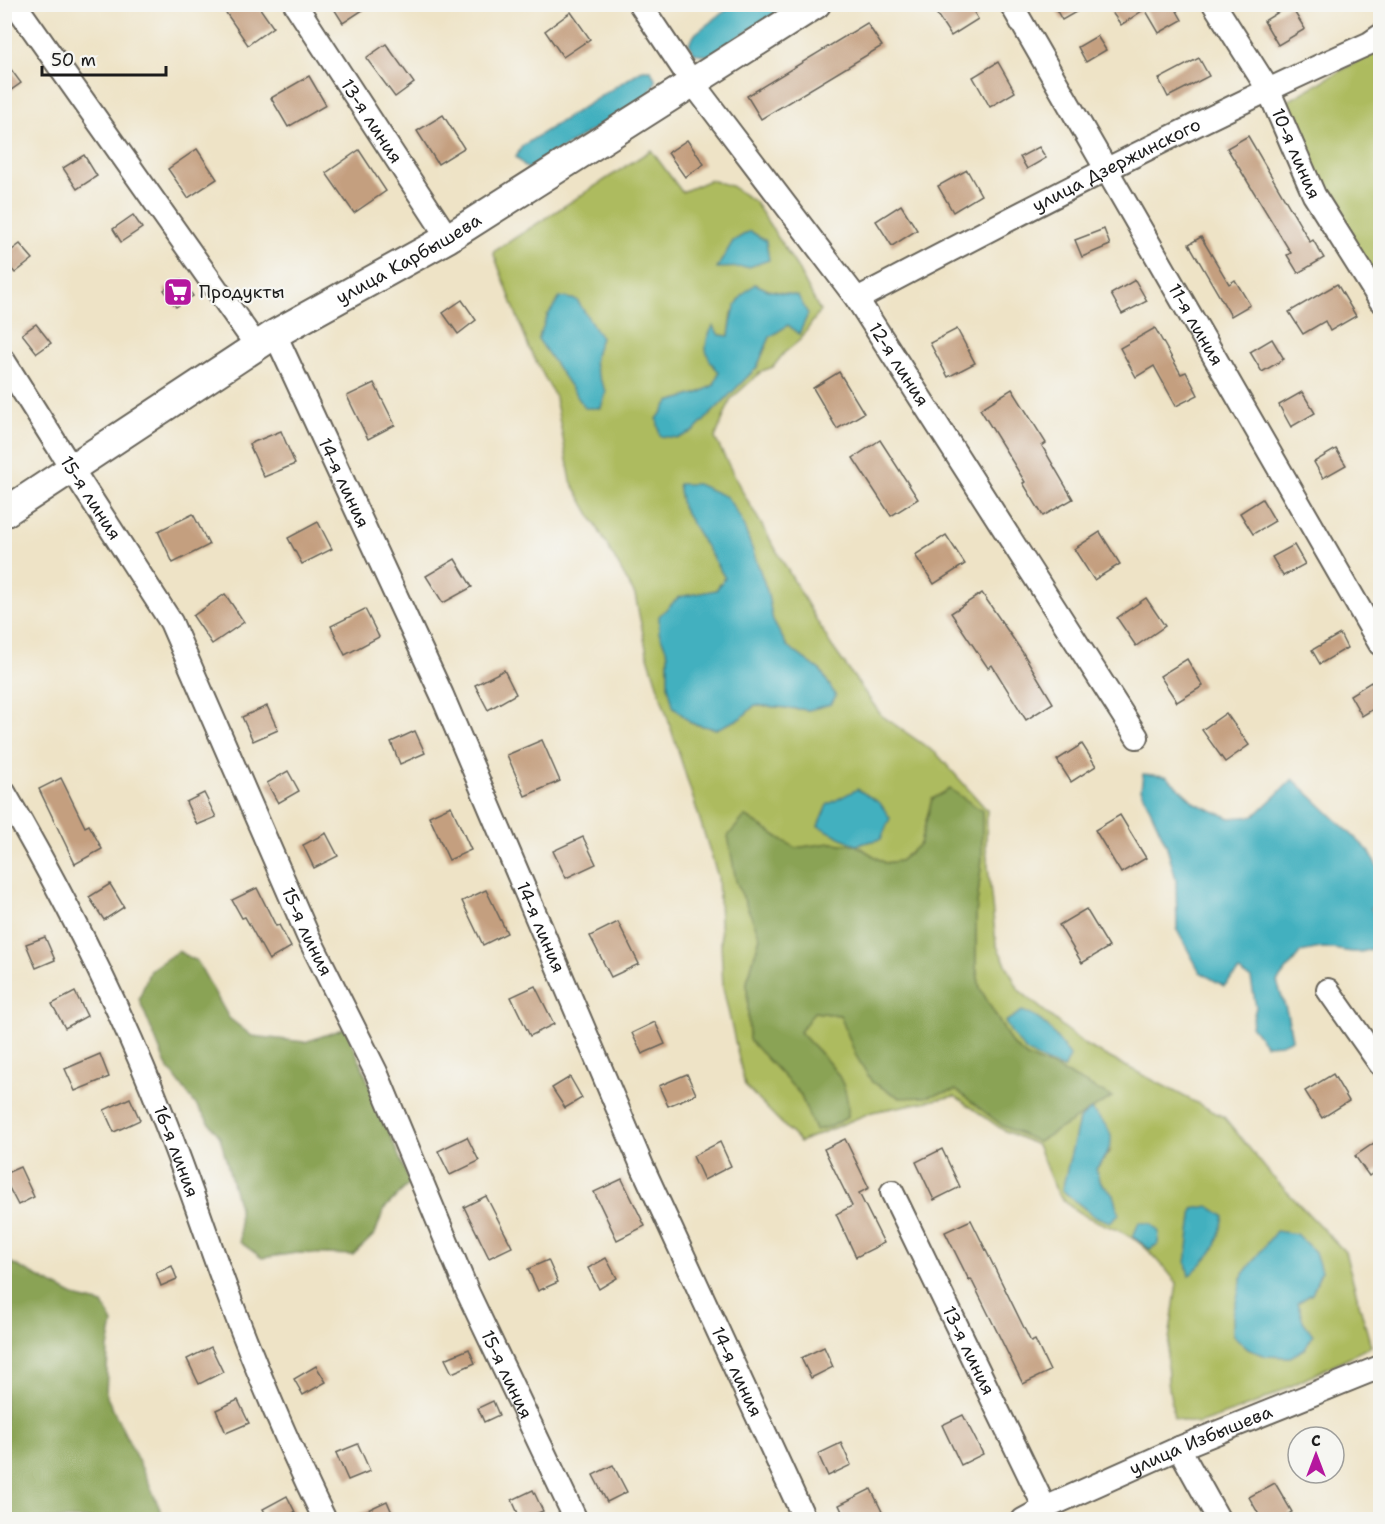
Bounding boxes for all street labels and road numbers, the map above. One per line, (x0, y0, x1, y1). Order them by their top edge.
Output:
street label: 13-я линия (335, 74, 408, 168)
street label: 10-я линия (1266, 104, 1326, 203)
street label: улица Дзержинского (1028, 112, 1205, 218)
street label: улица Карбышева (332, 208, 486, 310)
street label: 11-я линия (1163, 279, 1229, 370)
street label: 12-я линия (863, 318, 935, 411)
street label: 14-я линия (313, 434, 375, 532)
street label: 15-я линия (55, 451, 127, 545)
street label: 14-я линия (511, 878, 571, 976)
street label: 15-я линия (276, 883, 338, 980)
street label: 16-я линия (148, 1102, 204, 1201)
street label: 13-я линия (937, 1302, 1000, 1399)
street label: 14-я линия (706, 1323, 768, 1421)
street label: 15-я линия (475, 1326, 538, 1423)
street label: улица Избышева (1125, 1400, 1276, 1481)

